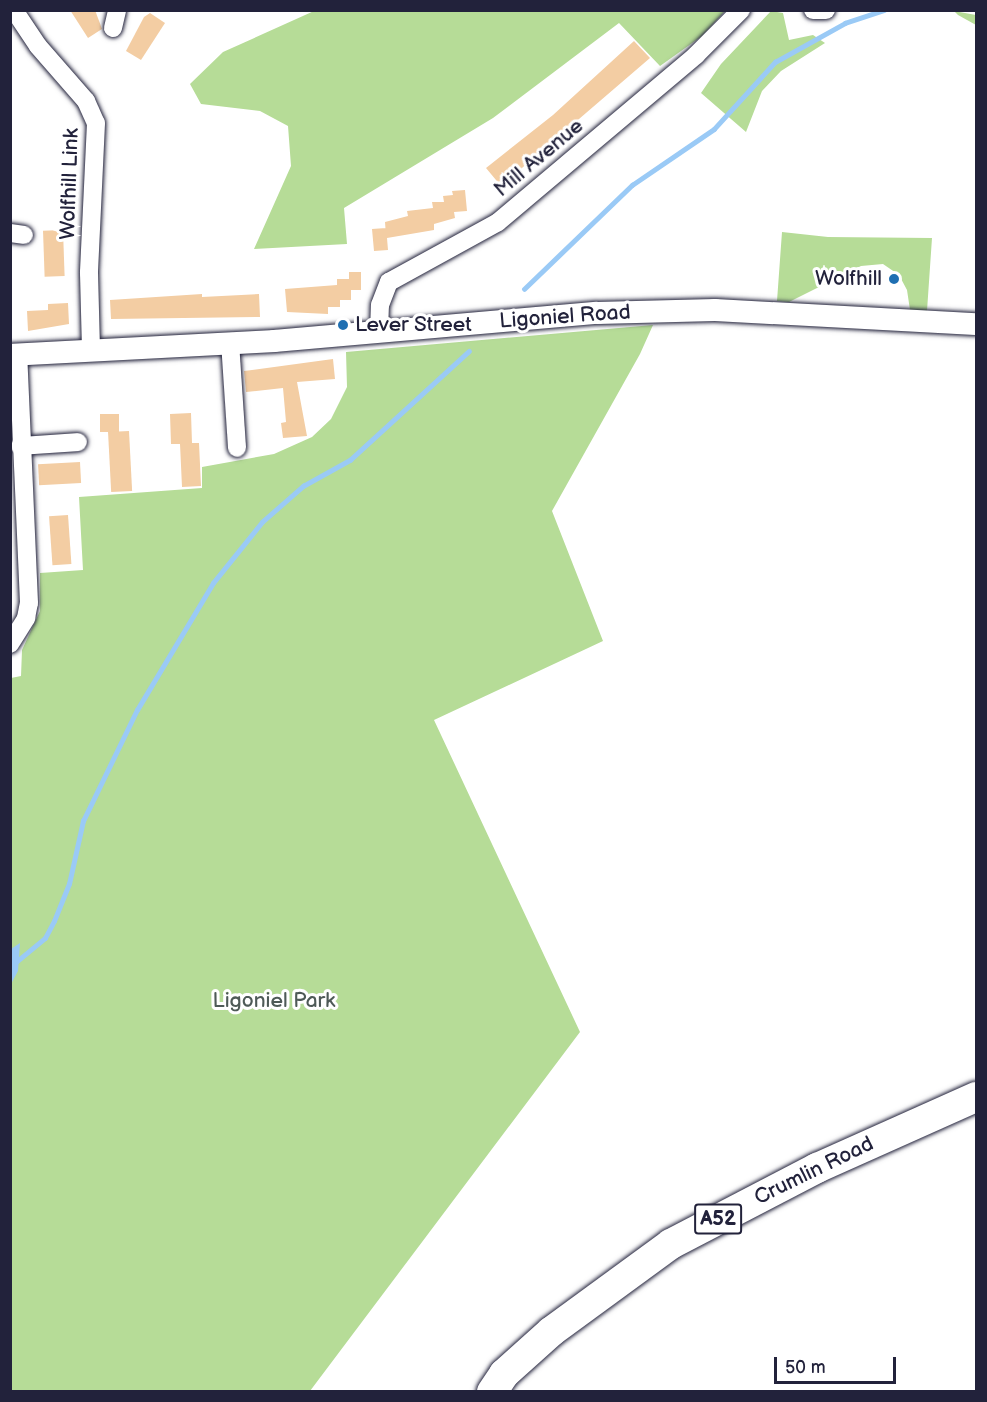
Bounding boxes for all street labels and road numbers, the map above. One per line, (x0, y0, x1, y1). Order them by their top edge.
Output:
street label: Mill Avenue (489, 113, 589, 203)
street label: Wolfhill Link (55, 128, 85, 240)
street label: Ligoniel Road (499, 300, 631, 334)
street label: Crumlin Road (750, 1131, 878, 1211)
road number: A52 (694, 1202, 742, 1236)

